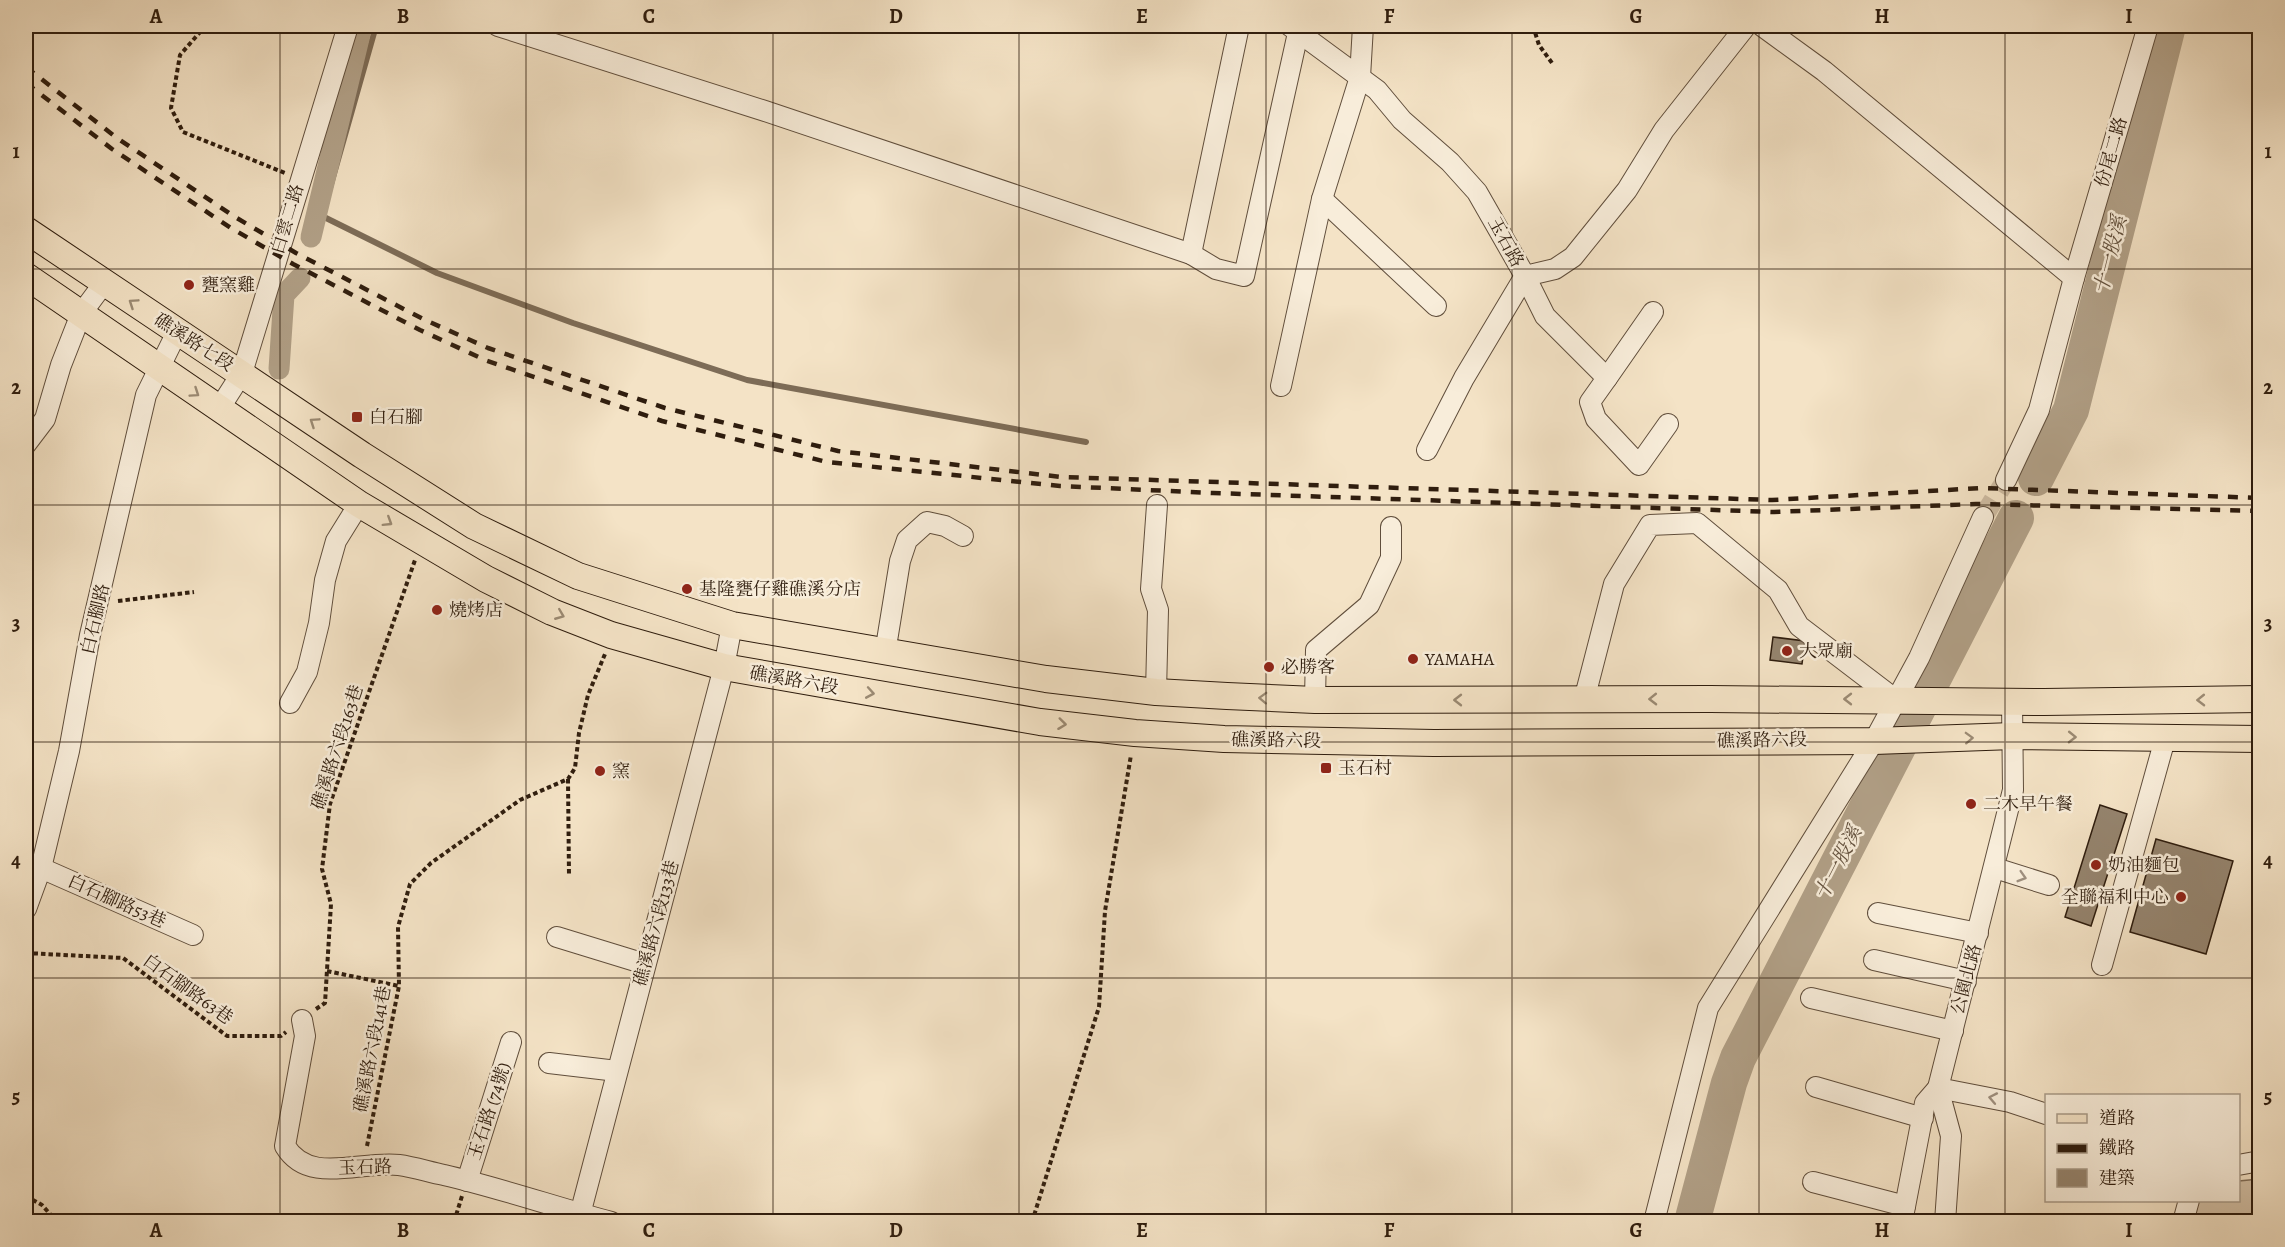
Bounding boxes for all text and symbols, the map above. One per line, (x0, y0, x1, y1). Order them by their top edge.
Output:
text: A (149, 3, 163, 30)
text: B (397, 3, 409, 30)
text: C (643, 3, 655, 30)
text: D (889, 3, 903, 30)
text: E (1136, 3, 1148, 30)
text: F (1384, 3, 1395, 30)
text: G (1629, 3, 1643, 30)
text: H (1875, 3, 1890, 30)
text: I (2125, 3, 2133, 30)
street label: 份尾二路 (2090, 114, 2132, 190)
text: 1 (12, 138, 20, 165)
text: 1 (2264, 138, 2272, 165)
street label: 白雲二路 (265, 181, 309, 257)
water label: 十一股溪 (2087, 211, 2133, 297)
street label: 玉石路 (1482, 213, 1530, 271)
place label: 甕窯雞 (201, 273, 255, 297)
marker: 甕窯雞 (182, 278, 196, 292)
one-way arrow (129, 299, 140, 310)
street label: 礁溪路七段 (150, 307, 238, 377)
text: 2 (11, 374, 21, 401)
text: 2 (2263, 374, 2273, 401)
one-way arrow (188, 386, 199, 397)
place label: 白石腳 (369, 405, 423, 429)
marker: 白石腳 (350, 410, 364, 424)
one-way arrow (309, 418, 320, 429)
one-way arrow (381, 515, 392, 526)
place label: 基隆甕仔雞礁溪分店 (699, 577, 861, 601)
street label: 白石腳路 (75, 581, 115, 657)
marker: 基隆甕仔雞礁溪分店 (680, 582, 694, 596)
place label: 燒烤店 (449, 598, 503, 622)
marker: 燒烤店 (430, 603, 444, 617)
one-way arrow (553, 608, 564, 620)
text: 3 (12, 610, 20, 637)
text: 3 (2264, 610, 2272, 637)
place label: 大眾廟 (1799, 639, 1853, 663)
marker: 大眾廟 (1780, 644, 1794, 658)
place label: YAMAHA (1424, 647, 1495, 671)
marker: YAMAHA (1406, 652, 1420, 666)
place label: 必勝客 (1281, 655, 1335, 679)
street label: 礁溪路六段 (748, 660, 840, 700)
marker: 必勝客 (1262, 660, 1276, 674)
street label: 礁溪路六段163巷 (306, 681, 368, 813)
one-way arrow (865, 686, 875, 699)
one-way arrow (1259, 691, 1268, 704)
one-way arrow (1649, 693, 1658, 705)
one-way arrow (1844, 693, 1853, 705)
one-way arrow (1454, 694, 1463, 706)
one-way arrow (2197, 694, 2206, 706)
one-way arrow (1058, 717, 1067, 730)
street label: 礁溪路六段 (1231, 727, 1321, 753)
street label: 礁溪路六段 (1717, 727, 1807, 753)
one-way arrow (2067, 731, 2076, 743)
one-way arrow (1964, 732, 1973, 744)
place label: 玉石村 (1338, 756, 1392, 780)
place label: 窯 (612, 759, 630, 783)
marker: 玉石村 (1319, 761, 1333, 775)
marker: 窯 (593, 764, 607, 778)
place label: 二木早午餐 (1983, 792, 2073, 816)
marker: 二木早午餐 (1964, 797, 1978, 811)
water label: 十一股溪 (1808, 819, 1869, 905)
text: 4 (11, 847, 21, 874)
text: 4 (2263, 847, 2273, 874)
place label: 奶油麵包 (2108, 853, 2180, 877)
street label: 礁溪路六段133巷 (628, 858, 684, 988)
marker: 奶油麵包 (2089, 858, 2103, 872)
street label: 白石腳路53巷 (64, 869, 170, 933)
one-way arrow (2016, 870, 2027, 882)
place label: 全聯福利中心 (2061, 885, 2169, 909)
marker: 全聯福利中心 (2174, 890, 2188, 904)
street label: 公園北路 (1945, 941, 1987, 1017)
street label: 白石腳路63巷 (138, 948, 238, 1030)
street label: 礁溪路六段141巷 (348, 984, 396, 1114)
street label: 玉石路 (74號) (462, 1059, 516, 1163)
text: 5 (12, 1083, 20, 1110)
text: 5 (2264, 1083, 2272, 1110)
one-way arrow (1988, 1092, 1998, 1105)
legend (2045, 1094, 2240, 1202)
text: 道路 (2099, 1106, 2135, 1130)
text: 鐵路 (2099, 1136, 2135, 1160)
street label: 玉石路 (338, 1154, 392, 1180)
text: 建築 (2099, 1166, 2135, 1190)
text: A (149, 1217, 163, 1244)
text: B (397, 1217, 409, 1244)
text: C (643, 1217, 655, 1244)
text: D (889, 1217, 903, 1244)
text: E (1136, 1217, 1148, 1244)
text: F (1384, 1217, 1395, 1244)
text: G (1629, 1217, 1643, 1244)
text: H (1875, 1217, 1890, 1244)
text: I (2125, 1217, 2133, 1244)

